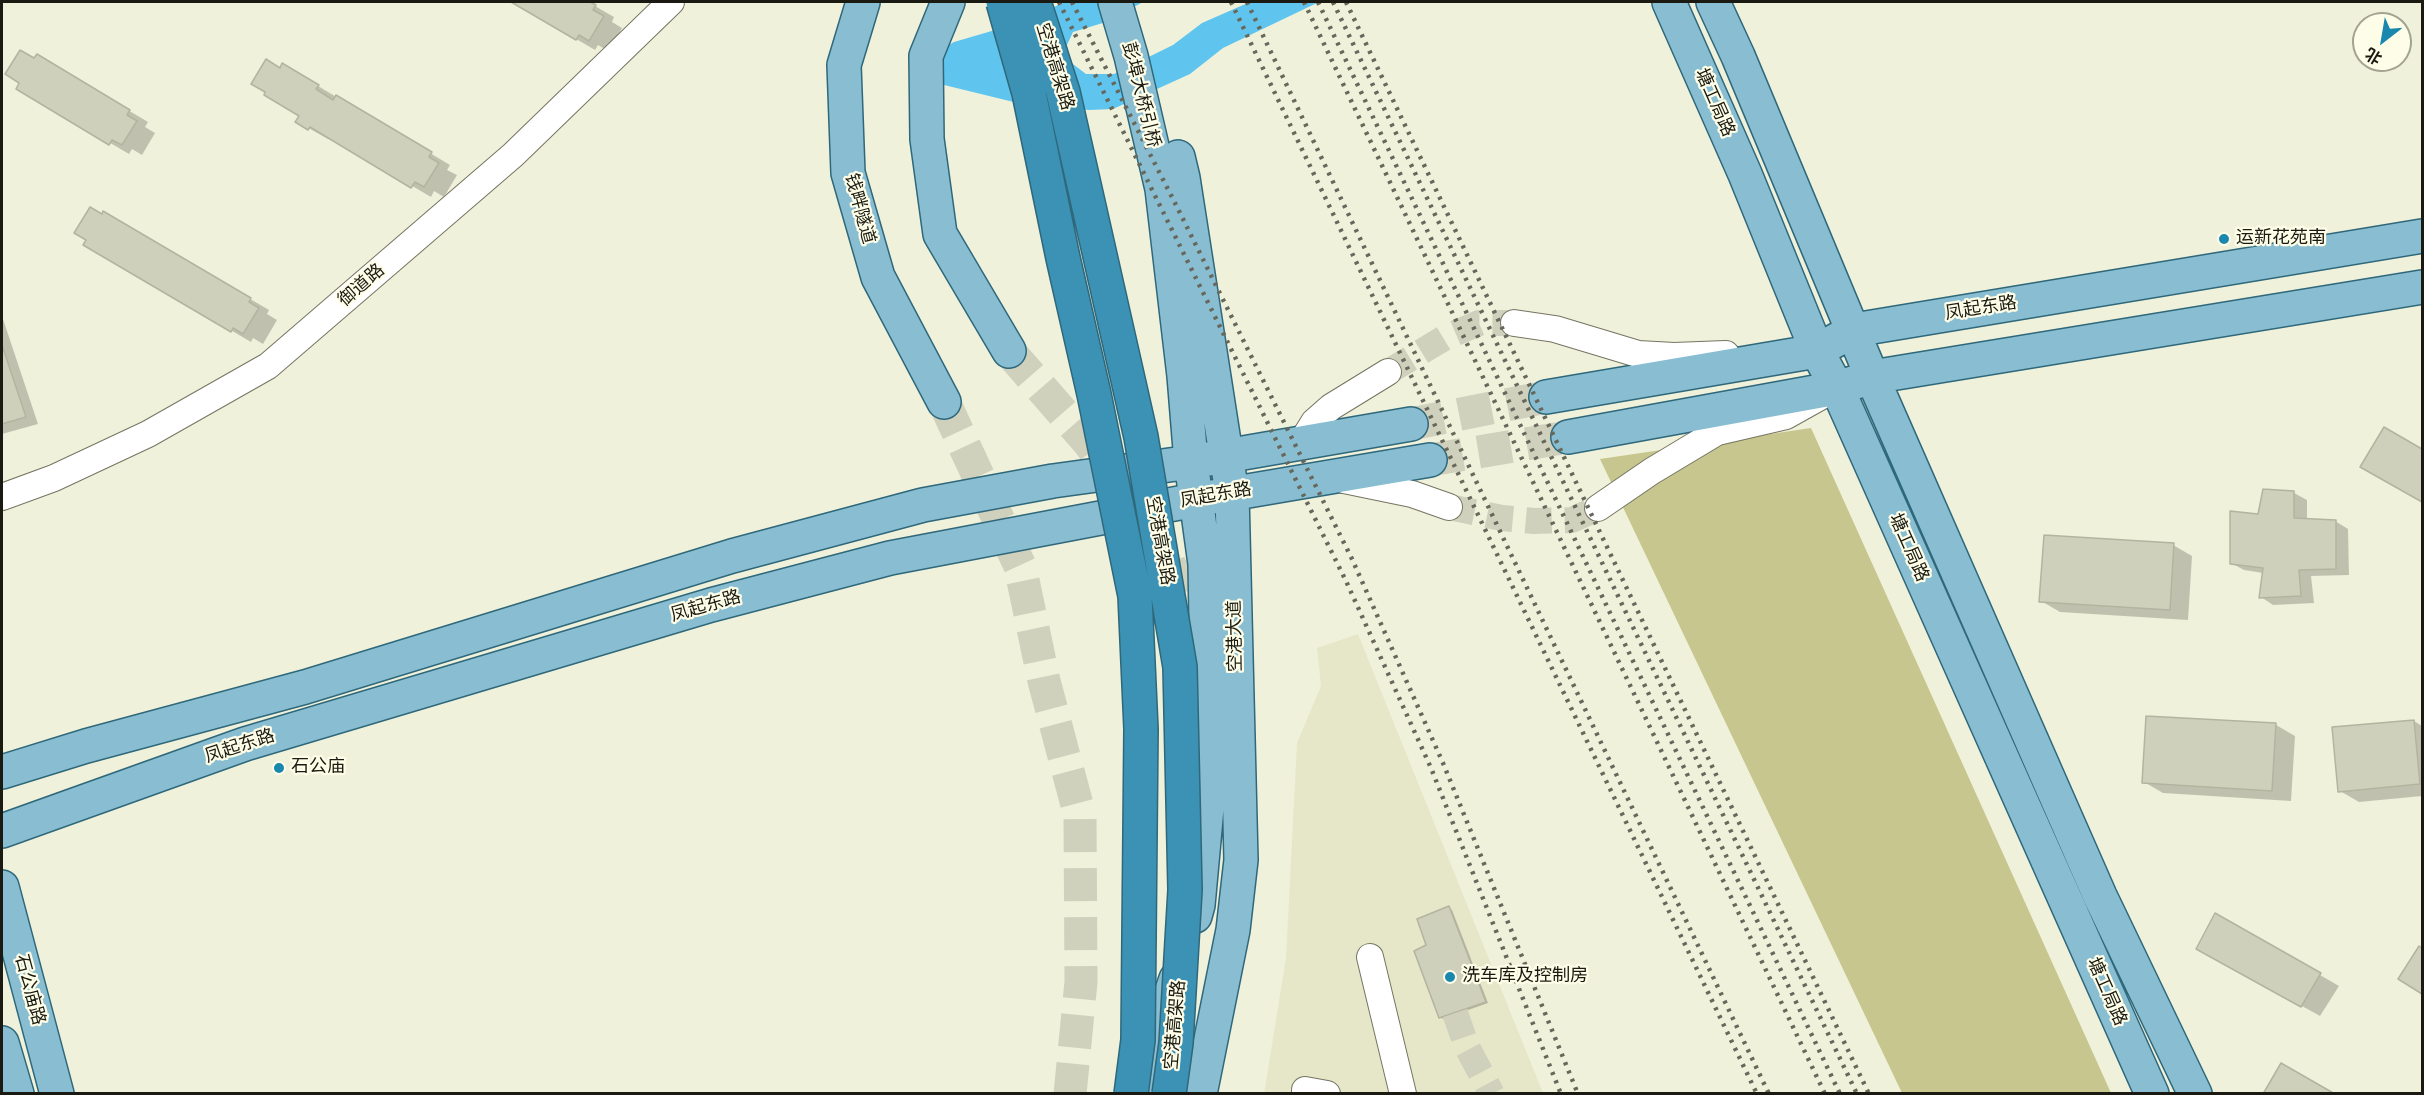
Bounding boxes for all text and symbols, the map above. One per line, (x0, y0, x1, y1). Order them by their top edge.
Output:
north arrow (2352, 12, 2412, 72)
street label: 空港高架路 (1031, 21, 1077, 113)
street label: 彭埠大桥引桥 (1116, 40, 1164, 150)
text: 北 (2361, 42, 2386, 70)
street label: 塘工局路 (1689, 66, 1739, 140)
street label: 钱畔隧道 (839, 171, 879, 247)
place label: 运新花苑南 (2236, 228, 2326, 250)
marker: 运新花苑南 (2217, 232, 2231, 246)
street label: 御道路 (335, 260, 389, 312)
street label: 凤起东路 (1944, 293, 2018, 325)
street label: 凤起东路 (1179, 479, 1253, 513)
street label: 空港高架路 (1141, 495, 1177, 587)
street label: 塘工局路 (1883, 511, 1933, 585)
street label: 凤起东路 (668, 587, 744, 627)
street label: 空港大道 (1225, 600, 1247, 672)
street label: 凤起东路 (202, 726, 278, 768)
place label: 石公庙 (291, 757, 345, 779)
marker: 石公庙 (272, 761, 286, 775)
street label: 石公庙路 (9, 952, 49, 1028)
street label: 塘工局路 (2081, 955, 2131, 1029)
place label: 洗车库及控制房 (1462, 966, 1588, 988)
marker: 洗车库及控制房 (1443, 970, 1457, 984)
street label: 空港高架路 (1161, 979, 1191, 1071)

